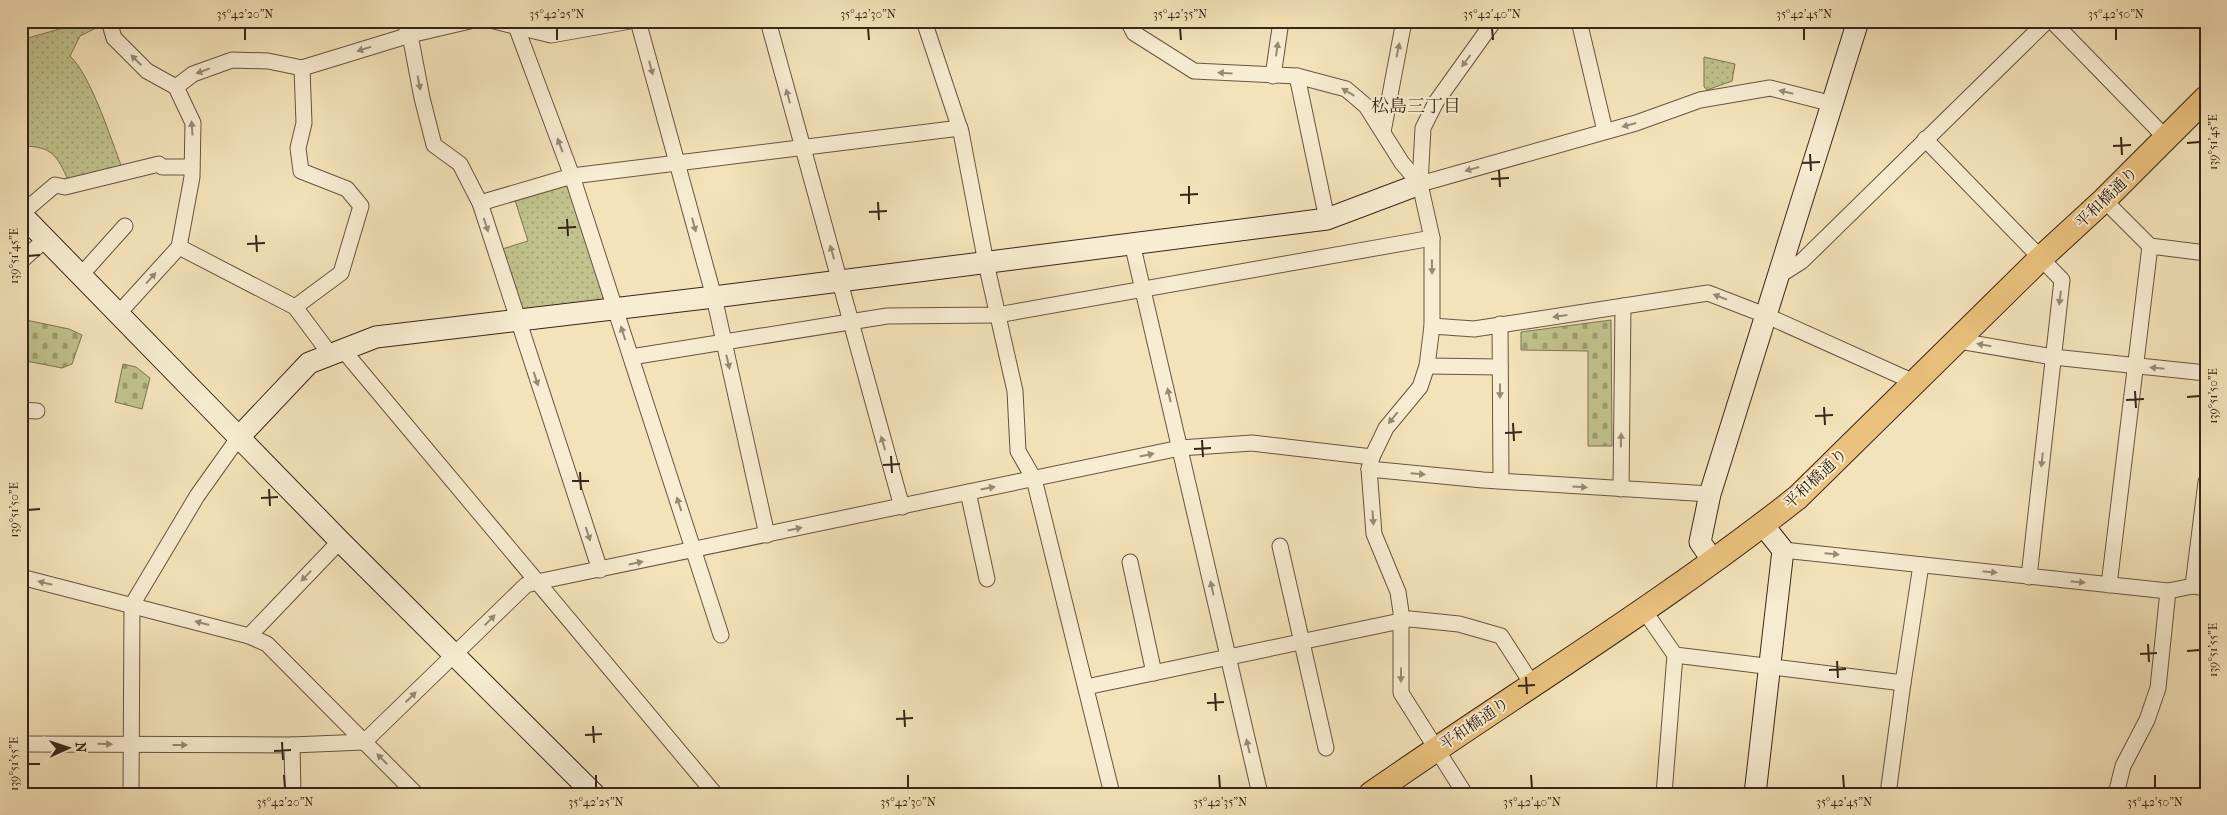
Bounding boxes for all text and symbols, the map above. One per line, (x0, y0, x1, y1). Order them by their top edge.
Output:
text: 35°42'20"N (217, 7, 273, 21)
text: 35°42'25"N (529, 7, 585, 21)
text: 35°42'30"N (840, 7, 896, 21)
text: 35°42'35"N (1153, 7, 1207, 21)
text: 35°42'40"N (1463, 7, 1521, 21)
text: 35°42'45"N (1776, 7, 1832, 21)
text: 35°42'50"N (2088, 7, 2144, 21)
one-way arrow (1274, 40, 1282, 56)
one-way arrow (1394, 42, 1402, 57)
one-way arrow (356, 46, 371, 53)
one-way arrow (130, 54, 142, 66)
one-way arrow (1461, 54, 1471, 68)
one-way arrow (648, 61, 656, 76)
one-way arrow (195, 67, 210, 75)
one-way arrow (1216, 69, 1232, 77)
one-way arrow (415, 75, 423, 90)
one-way arrow (784, 88, 792, 103)
one-way arrow (1341, 88, 1354, 97)
one-way arrow (1778, 88, 1793, 96)
district label: 松島三丁目 (1371, 96, 1461, 117)
text: 139°51'45"E (2206, 114, 2220, 170)
one-way arrow (188, 119, 196, 135)
one-way arrow (1621, 121, 1636, 129)
one-way arrow (556, 138, 563, 153)
street label: 平和橋通り (2071, 163, 2142, 232)
one-way arrow (1465, 166, 1480, 174)
one-way arrow (483, 217, 491, 232)
one-way arrow (690, 217, 698, 233)
text: 139°51'45"E (7, 228, 21, 284)
one-way arrow (828, 245, 836, 260)
one-way arrow (1428, 259, 1436, 275)
one-way arrow (145, 272, 157, 284)
one-way arrow (2056, 290, 2064, 306)
one-way arrow (1713, 293, 1727, 301)
one-way arrow (1552, 312, 1568, 320)
one-way arrow (618, 325, 626, 340)
one-way arrow (1976, 341, 1992, 349)
one-way arrow (724, 355, 732, 370)
one-way arrow (2149, 364, 2165, 372)
text: 139°51'50"E (2206, 368, 2220, 424)
one-way arrow (533, 372, 541, 387)
one-way arrow (1496, 383, 1504, 399)
one-way arrow (1165, 388, 1173, 403)
one-way arrow (1388, 411, 1399, 424)
one-way arrow (1617, 432, 1625, 448)
one-way arrow (879, 435, 887, 450)
street label: 平和橋通り (1780, 444, 1851, 513)
one-way arrow (1140, 451, 1155, 459)
one-way arrow (2038, 452, 2046, 468)
one-way arrow (1410, 470, 1426, 478)
text: 139°51'50"E (7, 482, 21, 538)
one-way arrow (1572, 483, 1588, 491)
one-way arrow (981, 484, 996, 492)
one-way arrow (674, 496, 682, 511)
one-way arrow (1369, 510, 1377, 526)
one-way arrow (787, 525, 803, 533)
one-way arrow (584, 526, 592, 541)
one-way arrow (1824, 551, 1840, 559)
one-way arrow (628, 558, 644, 566)
one-way arrow (1982, 568, 1998, 576)
one-way arrow (300, 570, 312, 582)
one-way arrow (2070, 578, 2086, 586)
one-way arrow (37, 579, 52, 587)
one-way arrow (1208, 580, 1216, 596)
one-way arrow (484, 614, 496, 626)
one-way arrow (195, 619, 210, 627)
text: 139°51'55"E (2206, 623, 2220, 677)
one-way arrow (1397, 667, 1405, 683)
one-way arrow (404, 691, 416, 703)
street label: 平和橋通り (1436, 693, 1513, 754)
north arrow (42, 722, 92, 772)
text: 139°51'55"E (7, 737, 21, 791)
one-way arrow (1244, 739, 1252, 754)
one-way arrow (97, 740, 113, 748)
one-way arrow (172, 741, 188, 749)
text: N (72, 742, 89, 753)
one-way arrow (376, 753, 388, 765)
text: 35°42'20"N (257, 795, 313, 809)
text: 35°42'25"N (568, 795, 624, 809)
text: 35°42'30"N (880, 795, 936, 809)
text: 35°42'35"N (1193, 795, 1247, 809)
text: 35°42'40"N (1503, 795, 1561, 809)
text: 35°42'45"N (1816, 795, 1872, 809)
text: 35°42'50"N (2127, 795, 2183, 809)

